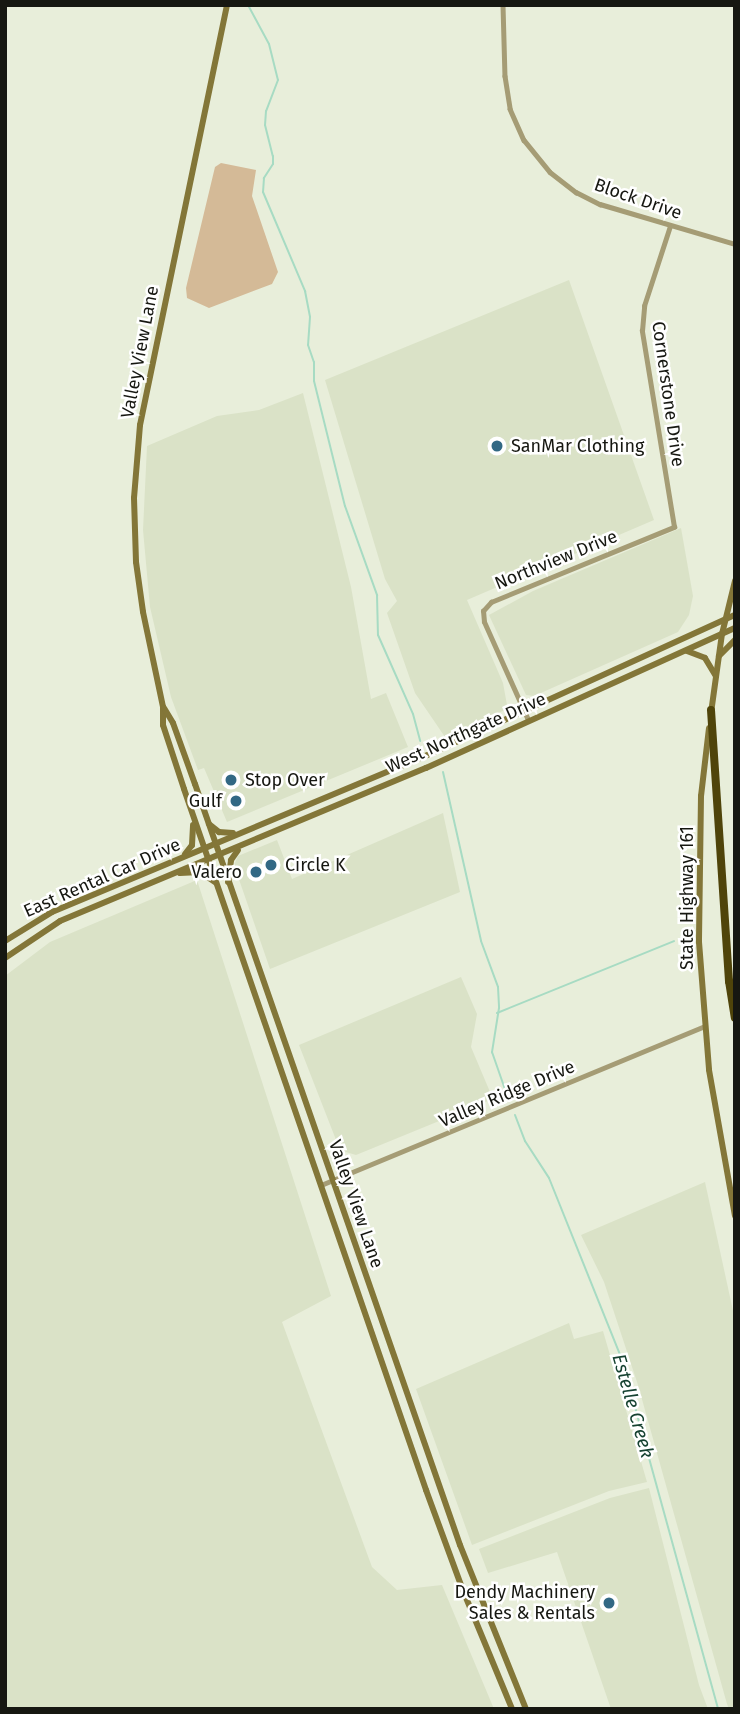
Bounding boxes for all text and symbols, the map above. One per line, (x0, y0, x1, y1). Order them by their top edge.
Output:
street label: Block Drive (591, 174, 685, 224)
street label: Valley View Lane (117, 284, 163, 420)
street label: Cornerstone Drive (647, 320, 689, 468)
place label: SanMar Clothing (511, 435, 644, 457)
marker: SanMar Clothing (489, 438, 505, 454)
street label: Northview Drive (492, 526, 620, 594)
street label: West Northgate Drive (383, 688, 549, 778)
place label: Stop Over (245, 769, 325, 791)
marker: Stop Over (223, 772, 239, 788)
place label: Gulf (189, 790, 222, 812)
marker: Gulf (228, 793, 244, 809)
street label: State Highway 161 (676, 826, 698, 970)
street label: East Rental Car Drive (20, 834, 184, 922)
place label: Circle K (285, 854, 346, 876)
marker: Circle K (263, 857, 279, 873)
place label: Valero (191, 861, 242, 883)
marker: Valero (248, 864, 264, 880)
street label: Valley Ridge Drive (436, 1056, 578, 1132)
street label: Valley View Lane (324, 1137, 388, 1271)
water label: Estelle Creek (607, 1351, 659, 1461)
place label: Dendy Machinery Sales & Rentals (454, 1582, 595, 1624)
marker: Dendy Machinery Sales & Rentals (601, 1595, 617, 1611)

